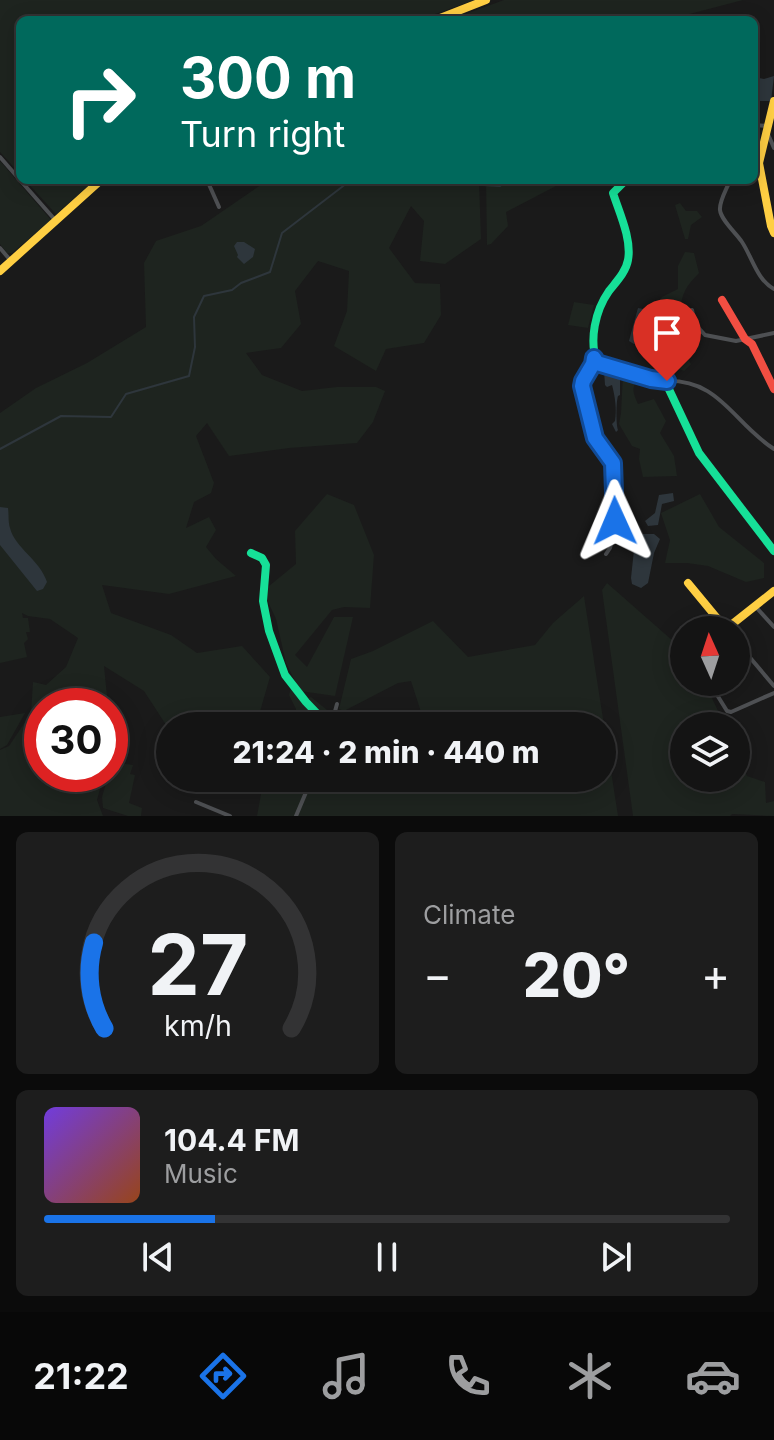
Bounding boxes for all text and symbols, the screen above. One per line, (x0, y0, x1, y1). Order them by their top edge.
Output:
text: 300 m (180, 44, 356, 112)
icon: right (48, 48, 152, 152)
text: Turn right (180, 112, 345, 156)
pin (633, 299, 701, 381)
icon: arrive (645, 311, 689, 355)
position arrow (573, 479, 657, 563)
north arrow (670, 616, 750, 696)
map controls (670, 616, 750, 792)
speed limit sign: 30 (24, 688, 128, 792)
button: layers (670, 712, 750, 792)
text: 21:24 · 2 min · 440 m (232, 734, 540, 770)
text: Climate (423, 899, 515, 930)
text: 27 (147, 914, 248, 1015)
text: 20° (523, 939, 630, 1011)
text: − (423, 948, 452, 1002)
text: + (701, 948, 730, 1002)
text: km/h (164, 1008, 231, 1043)
text: 104.4 FM (164, 1122, 299, 1158)
text: Music (164, 1158, 238, 1189)
icon: previous (136, 1235, 180, 1279)
icon: pause (365, 1235, 409, 1279)
icon: next (594, 1235, 638, 1279)
icon: directions (195, 1348, 251, 1404)
icon: music (318, 1348, 374, 1404)
icon: phone (440, 1348, 496, 1404)
icon: climate (562, 1348, 618, 1404)
icon: car (685, 1348, 741, 1404)
text: 21:22 (33, 1354, 129, 1398)

